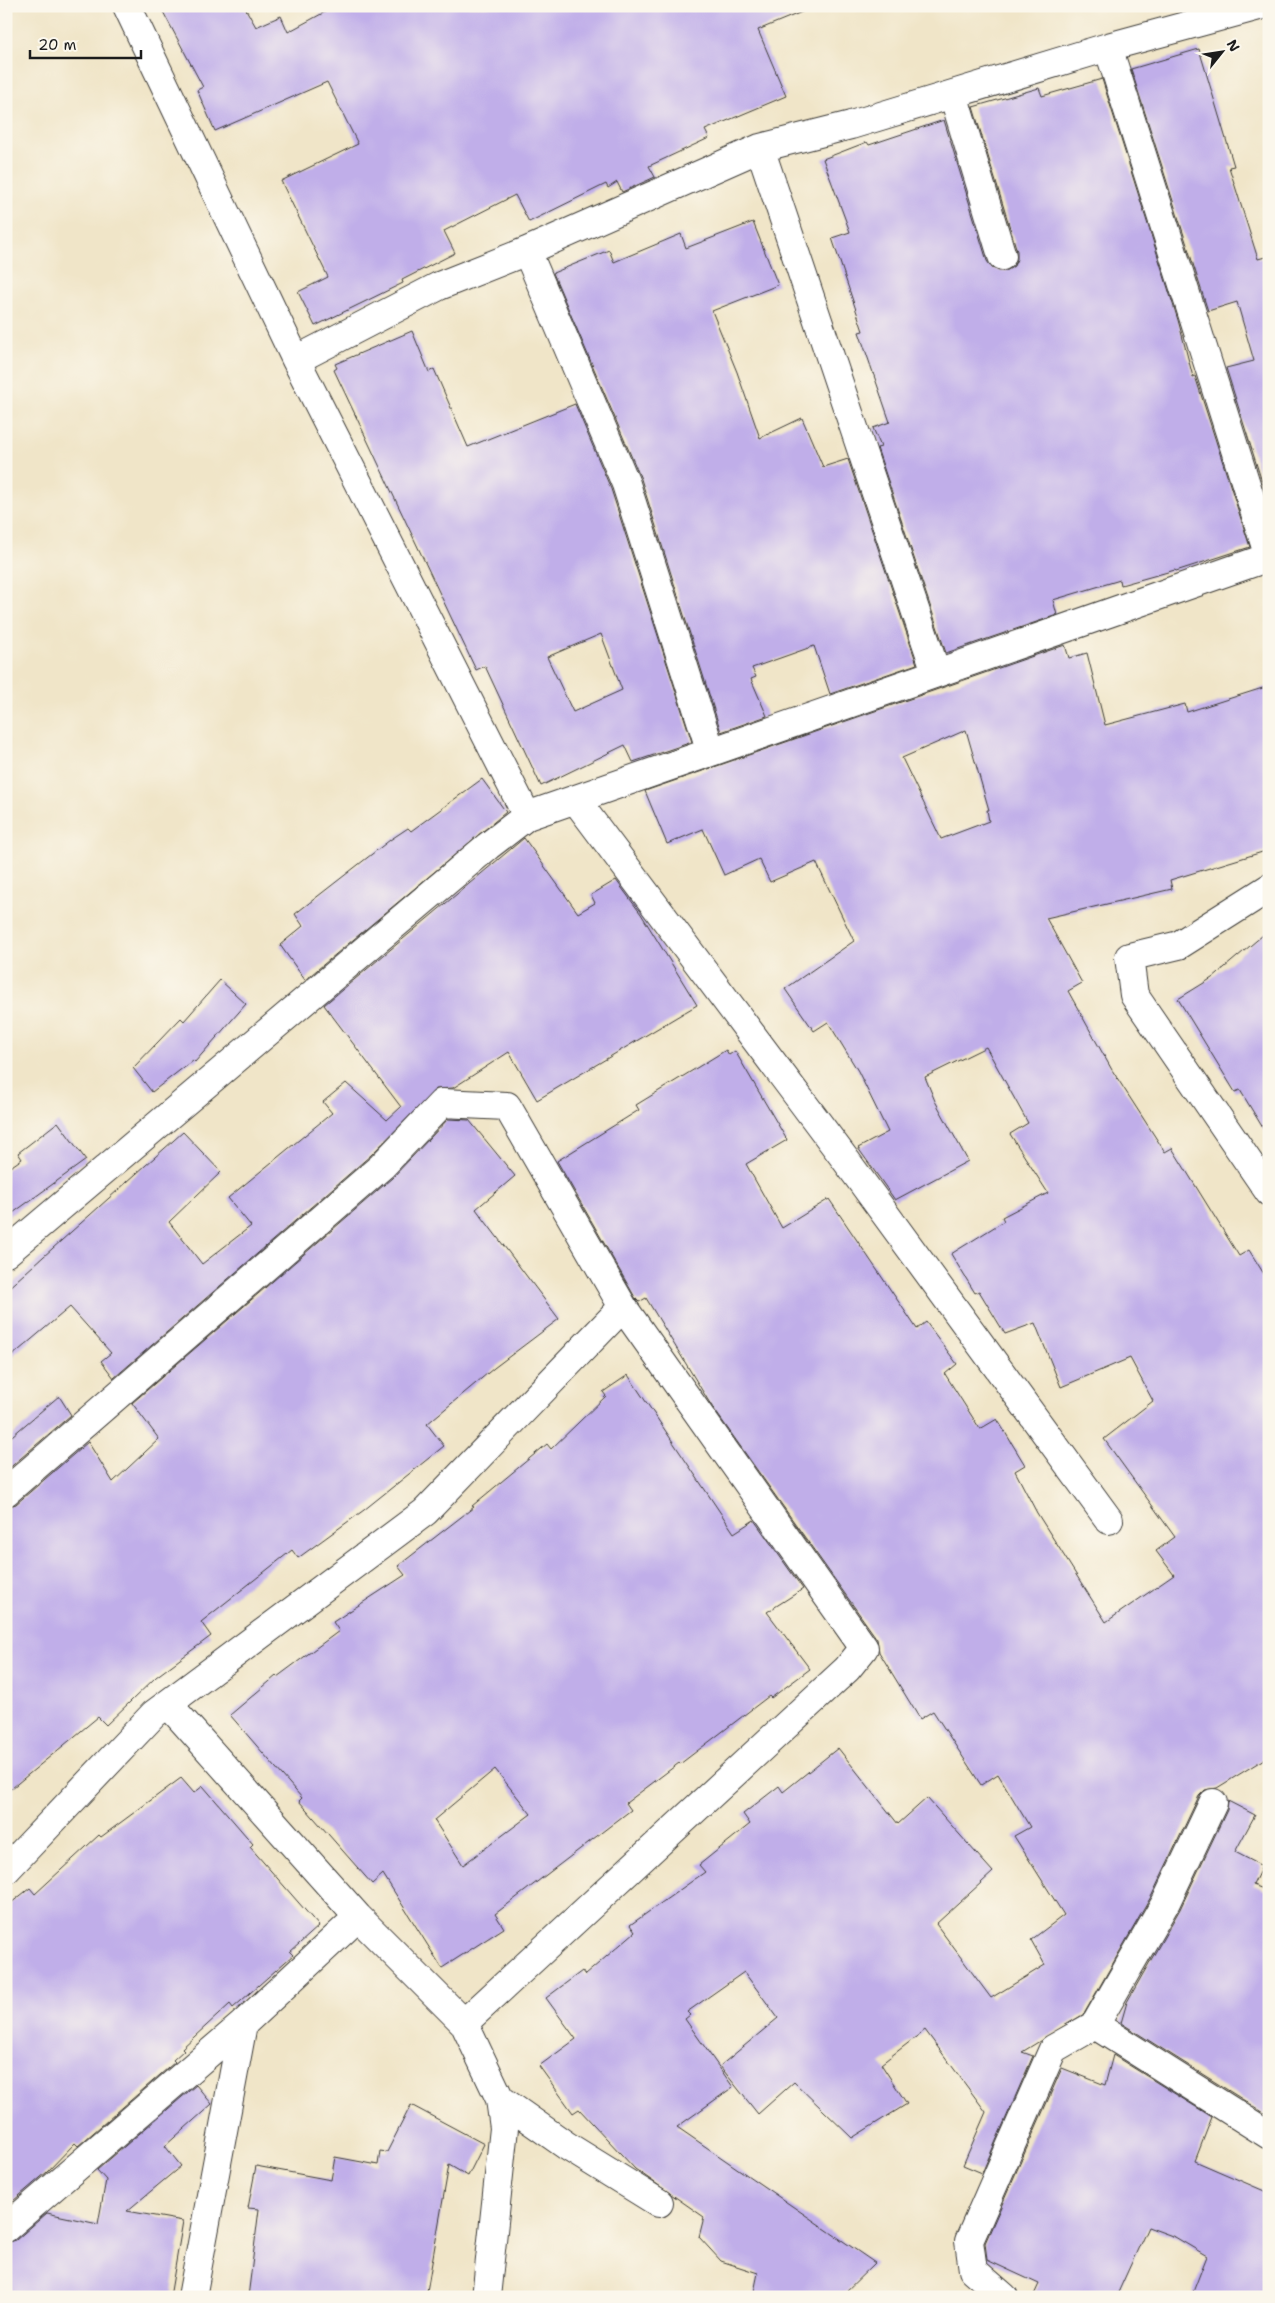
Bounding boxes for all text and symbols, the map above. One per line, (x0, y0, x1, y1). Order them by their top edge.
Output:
scale bar (30, 28, 141, 60)
north arrow (1198, 28, 1248, 78)
text: 20 m (38, 35, 77, 55)
text: N (1223, 36, 1244, 55)

